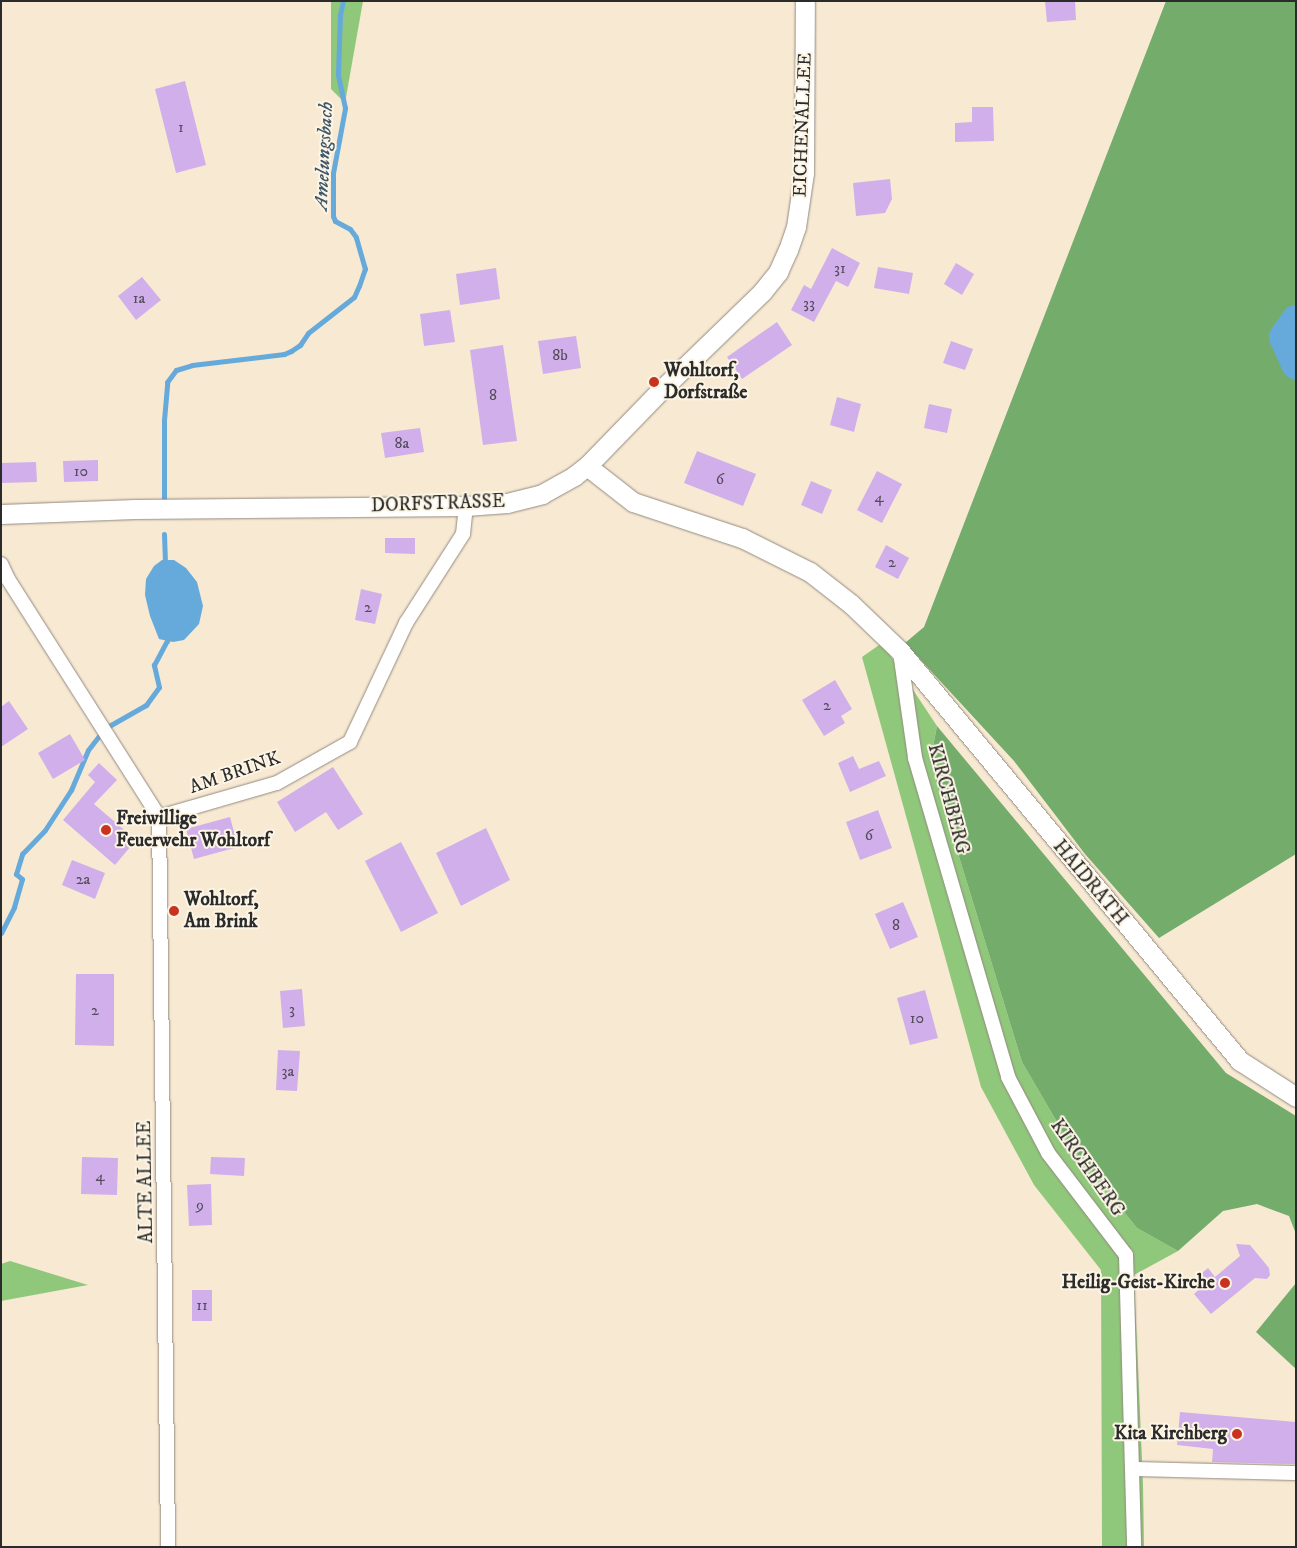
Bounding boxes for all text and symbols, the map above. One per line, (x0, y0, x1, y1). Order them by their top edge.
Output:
street label: EICHENALLEE (789, 52, 817, 198)
water label: Amelungsbach (309, 101, 339, 211)
house number: 1 (178, 117, 184, 137)
house number: 31 (834, 258, 846, 278)
house number: 1a (133, 288, 145, 308)
house number: 33 (803, 293, 815, 313)
house number: 8b (552, 345, 568, 365)
place label: Wohltorf, Dorfstraße (664, 360, 747, 404)
marker: Wohltorf, Dorfstraße (648, 376, 660, 388)
house number: 8 (489, 385, 497, 405)
house number: 8a (395, 433, 409, 453)
house number: 10 (74, 461, 88, 481)
house number: 6 (716, 469, 724, 489)
house number: 4 (874, 487, 884, 507)
street label: DORFSTRASSE (371, 490, 505, 518)
house number: 2 (888, 552, 896, 572)
house number: 2 (364, 597, 372, 617)
house number: 2 (823, 695, 831, 715)
street label: KIRCHBERG (922, 741, 974, 857)
street label: AM BRINK (186, 747, 284, 799)
place label: Freiwillige Feuerwehr Wohltorf (116, 808, 270, 852)
marker: Freiwillige Feuerwehr Wohltorf (100, 824, 112, 836)
house number: 6 (865, 825, 873, 845)
street label: HAIDRATH (1048, 836, 1132, 930)
house number: 2a (76, 869, 90, 889)
place label: Wohltorf, Am Brink (184, 889, 259, 933)
marker: Wohltorf, Am Brink (168, 905, 180, 917)
house number: 8 (892, 915, 900, 935)
house number: 3 (289, 999, 295, 1019)
house number: 2 (91, 1000, 99, 1020)
house number: 10 (910, 1008, 924, 1028)
house number: 3a (282, 1061, 294, 1081)
street label: KIRCHBERG (1045, 1115, 1129, 1221)
street label: ALTE ALLEE (134, 1120, 158, 1244)
house number: 4 (95, 1166, 105, 1186)
house number: 9 (196, 1195, 204, 1215)
place label: Heilig-Geist-Kirche (1062, 1272, 1215, 1294)
marker: Heilig-Geist-Kirche (1219, 1277, 1231, 1289)
house number: 11 (196, 1295, 208, 1315)
place label: Kita Kirchberg (1114, 1423, 1227, 1445)
marker: Kita Kirchberg (1231, 1428, 1243, 1440)

